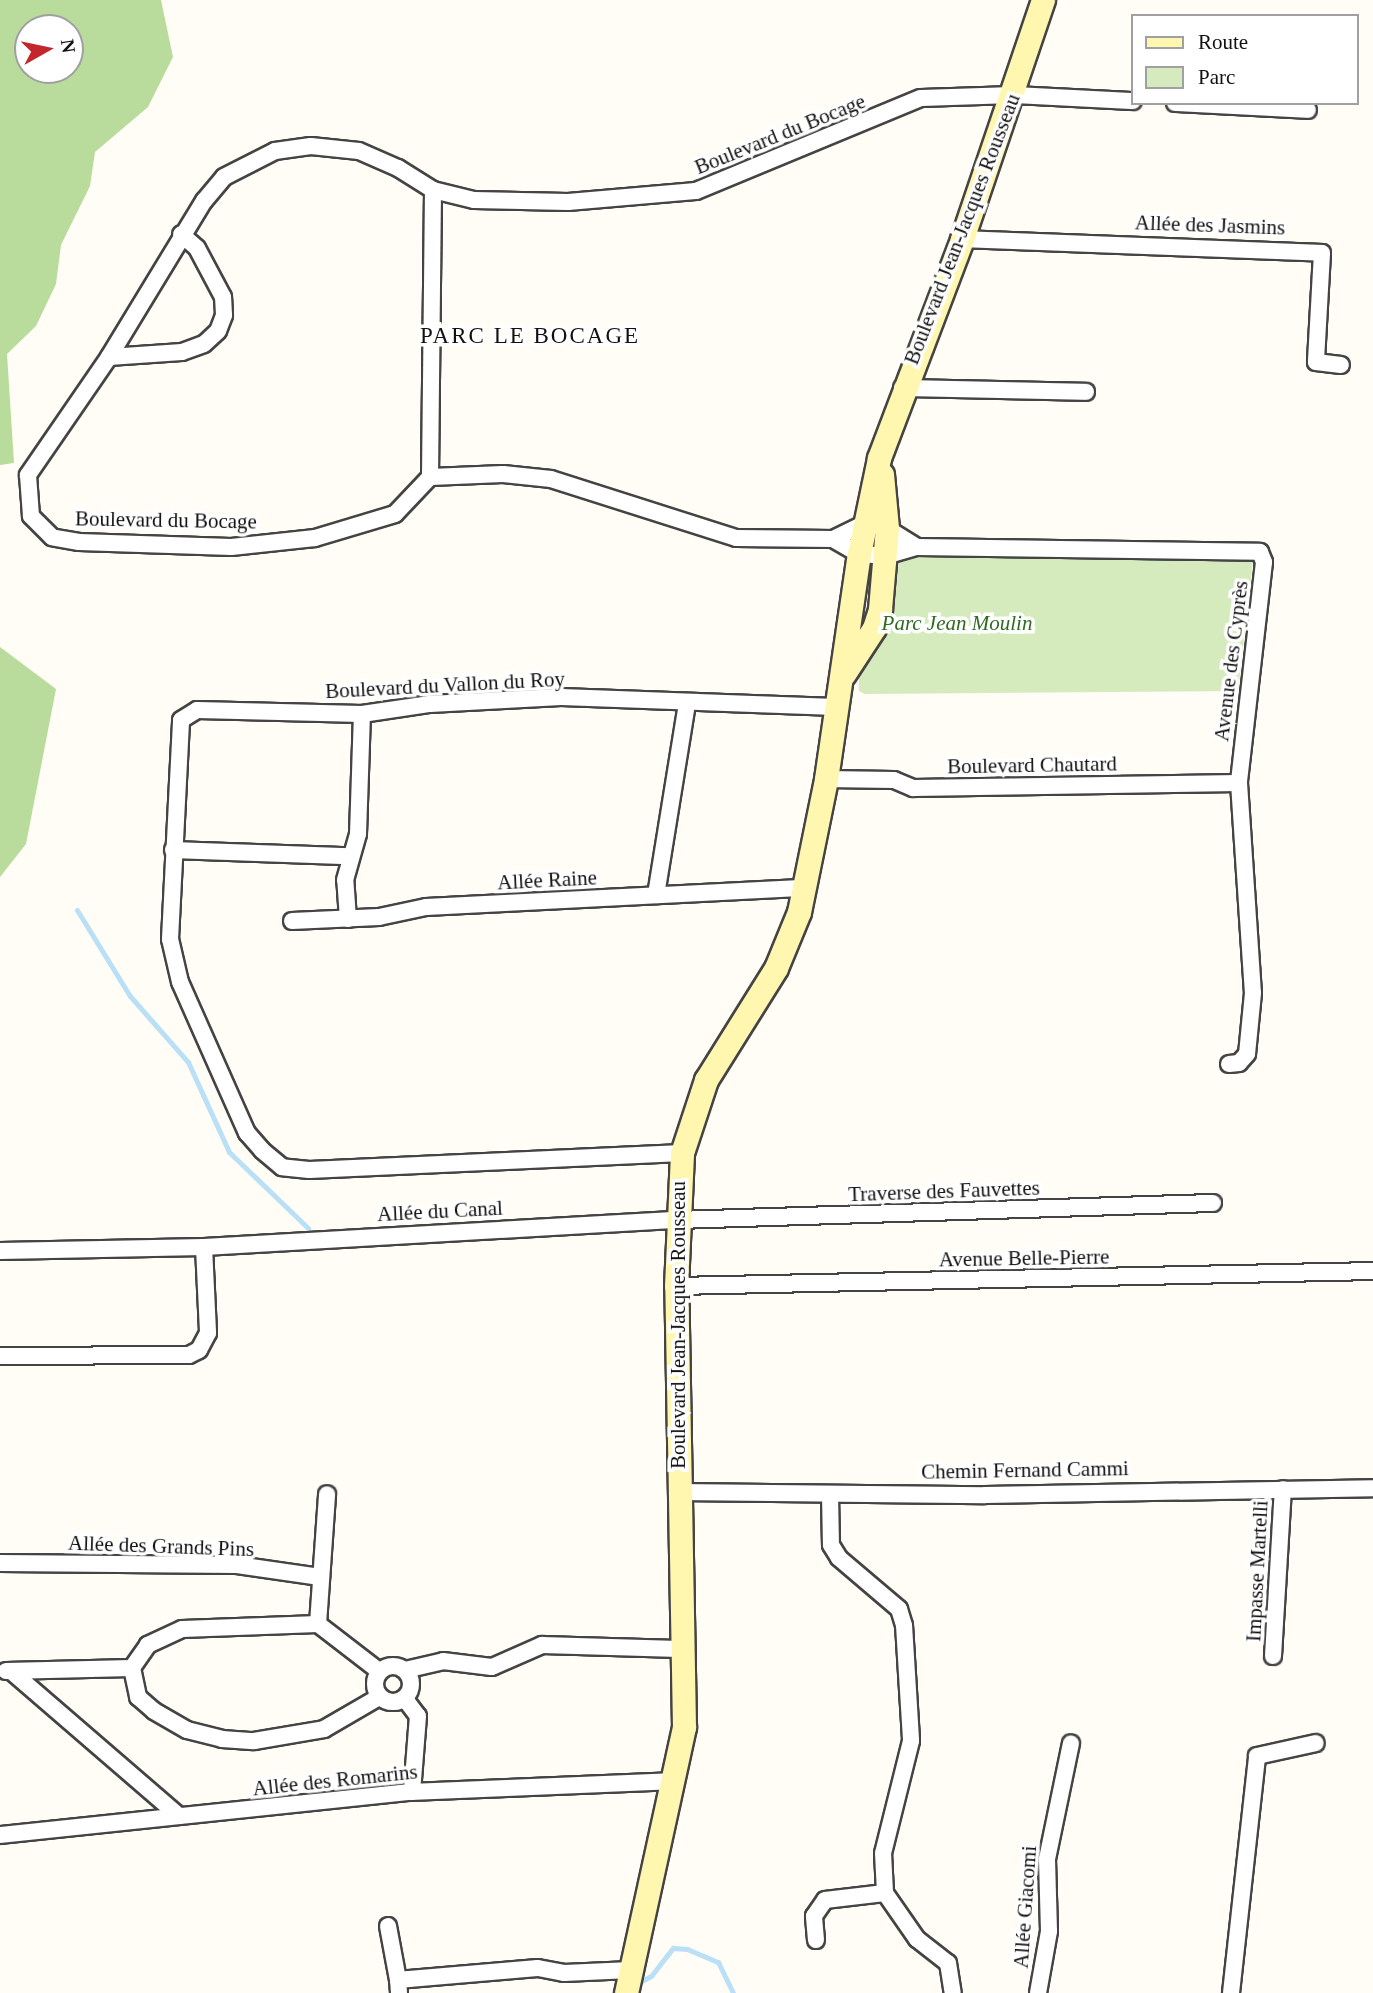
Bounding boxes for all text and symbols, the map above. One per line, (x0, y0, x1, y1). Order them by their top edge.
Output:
north arrow (14, 14, 84, 84)
legend (1132, 14, 1359, 105)
text: Route (1198, 30, 1248, 54)
text: N (57, 38, 80, 54)
text: Parc (1198, 65, 1235, 89)
street label: Boulevard du Bocage (691, 88, 869, 180)
street label: Boulevard Jean-Jacques Rousseau (899, 90, 1025, 368)
street label: Allée des Jasmins (1134, 210, 1286, 240)
district label: PARC LE BOCAGE (422, 322, 638, 350)
street label: Boulevard du Bocage (75, 506, 257, 534)
street label: Avenue des Cyprès (1209, 579, 1253, 743)
park label: Parc Jean Moulin (882, 610, 1032, 636)
street label: Boulevard du Vallon du Roy (324, 666, 566, 704)
street label: Boulevard Chautard (947, 751, 1117, 779)
street label: Allée Raine (497, 865, 597, 895)
street label: Traverse des Fauvettes (848, 1175, 1040, 1207)
street label: Boulevard Jean-Jacques Rousseau (665, 1181, 691, 1469)
street label: Allée du Canal (376, 1195, 504, 1227)
street label: Avenue Belle-Pierre (939, 1244, 1109, 1272)
street label: Chemin Fernand Cammi (921, 1456, 1129, 1484)
street label: Impasse Martelli (1241, 1500, 1273, 1642)
street label: Allée des Grands Pins (68, 1530, 254, 1562)
street label: Allée des Romarins (251, 1759, 419, 1801)
street label: Allée Giacomi (1008, 1845, 1042, 1969)

